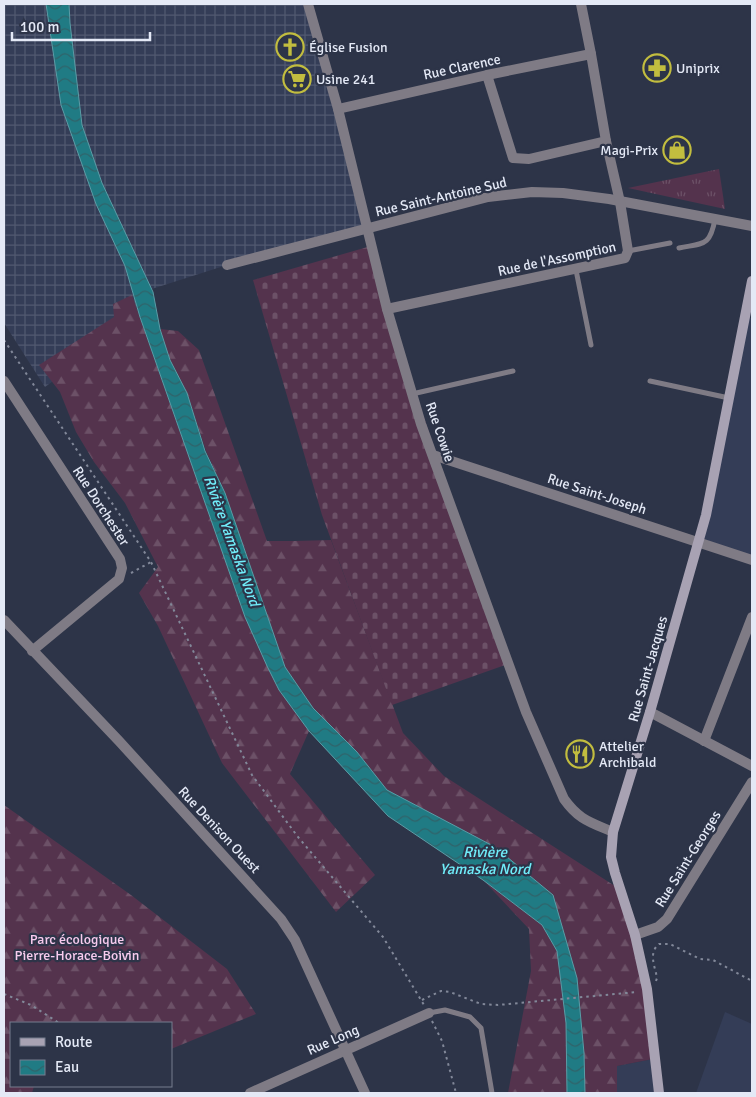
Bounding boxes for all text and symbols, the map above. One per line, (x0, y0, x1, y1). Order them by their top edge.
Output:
scale bar (12, 10, 150, 42)
text: 100 m (20, 18, 60, 36)
church icon: Église Fusion (275, 32, 305, 62)
place label: Église Fusion (309, 39, 388, 56)
street label: Rue Clarence (422, 51, 502, 83)
pharmacy icon: Uniprix (642, 53, 672, 83)
place label: Uniprix (676, 60, 720, 77)
supermarket icon: Usine 241 (282, 64, 312, 94)
place label: Usine 241 (316, 71, 375, 88)
shop icon: Magi-Prix (662, 135, 692, 165)
place label: Magi-Prix (600, 142, 659, 159)
street label: Rue Saint-Antoine Sud (374, 174, 508, 220)
street label: Rue de l'Assomption (496, 238, 618, 280)
street label: Rue Cowie (422, 400, 458, 464)
street label: Rue Dorchester (69, 463, 133, 550)
street label: Rue Saint-Joseph (545, 470, 649, 518)
water label: Rivière Yamaska Nord (200, 473, 265, 611)
street label: Rue Saint-Jacques (625, 614, 671, 724)
place label: Attelier Archibald (599, 738, 656, 771)
restaurant icon: Attelier Archibald (565, 739, 595, 769)
street label: Rue Denison Ouest (174, 783, 264, 877)
street label: Rue Saint-Georges (651, 808, 725, 910)
water label: Rivière Yamaska Nord (440, 843, 532, 878)
park label: Parc écologique Pierre-Horace-Boivin (15, 931, 139, 964)
street label: Rue Long (304, 1021, 362, 1059)
legend (10, 1022, 172, 1087)
text: Route (55, 1033, 92, 1051)
text: Eau (55, 1058, 79, 1076)

